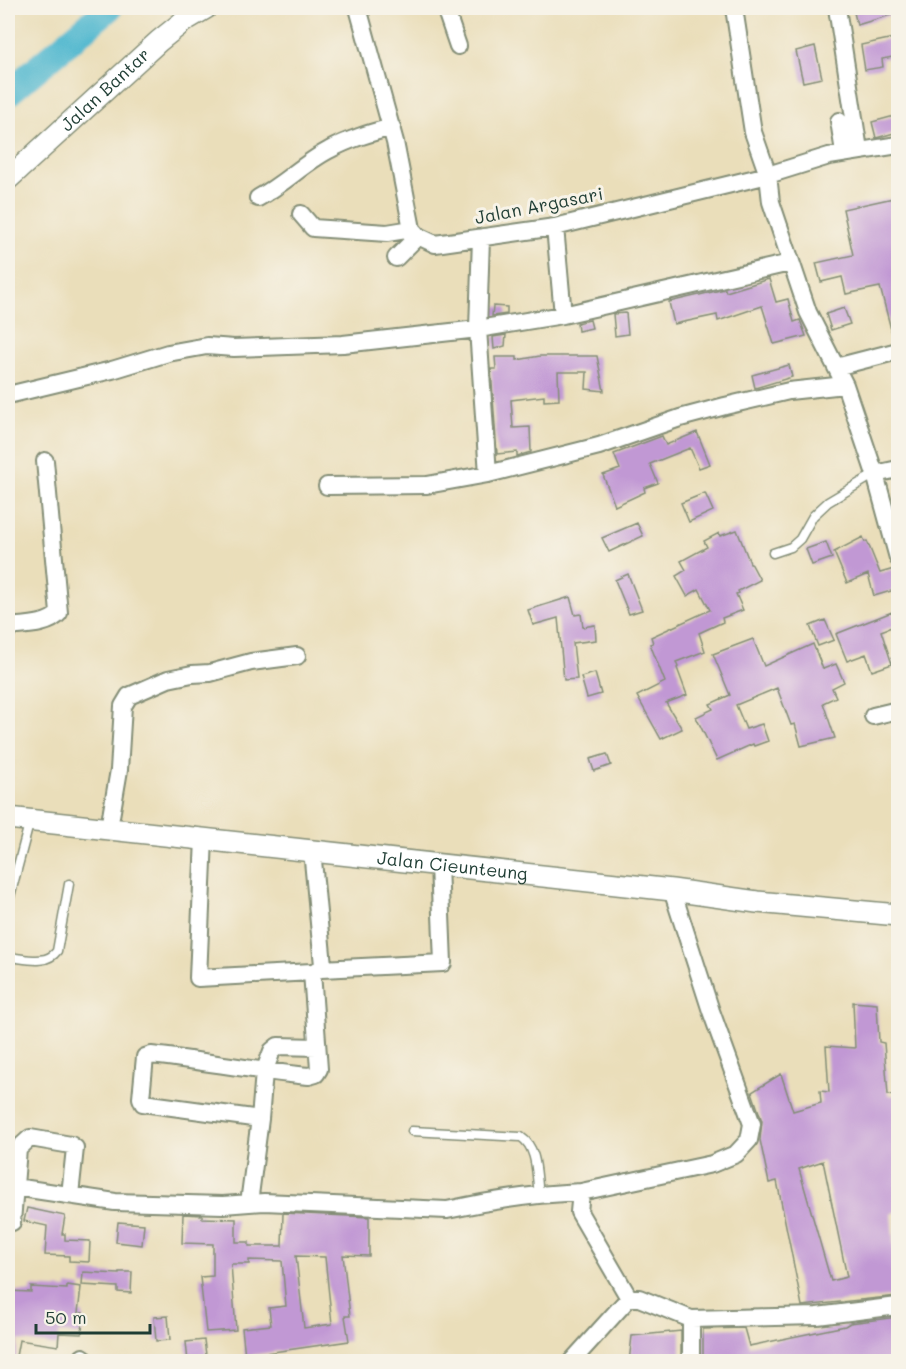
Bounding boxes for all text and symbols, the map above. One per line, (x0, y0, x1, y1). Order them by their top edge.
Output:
street label: Jalan Bantar (55, 42, 155, 136)
street label: Jalan Argasari (473, 181, 605, 229)
street label: Jalan Cieunteung (376, 845, 529, 885)
scale bar (36, 1297, 150, 1335)
text: 50 m (45, 1305, 87, 1329)

